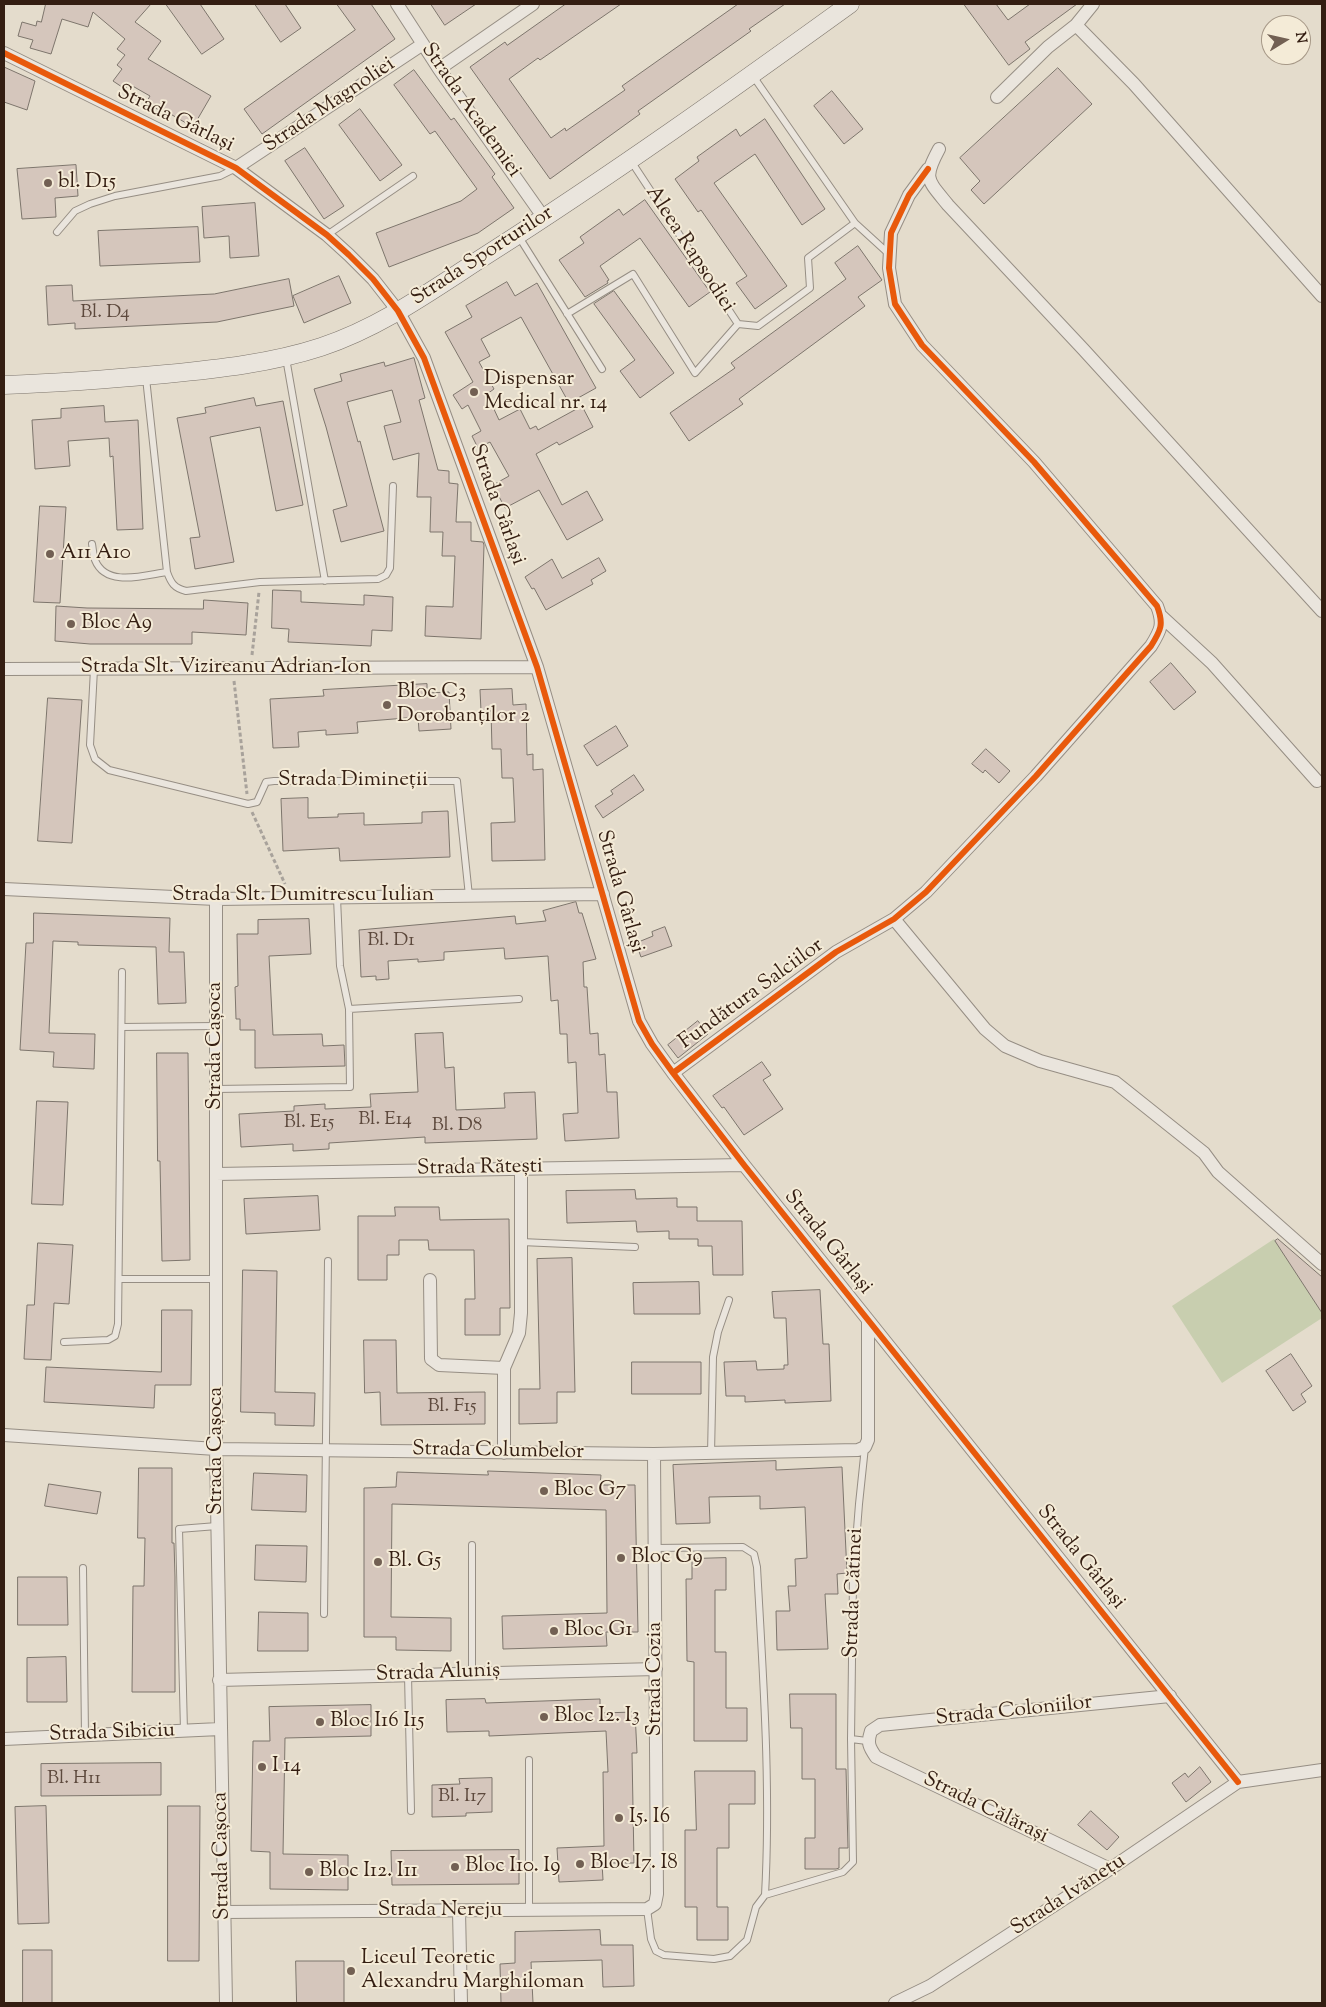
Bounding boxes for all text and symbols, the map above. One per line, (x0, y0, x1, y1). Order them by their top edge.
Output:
north arrow (1261, 15, 1311, 65)
text: N (1289, 31, 1311, 45)
street label: Strada Academiei (414, 39, 526, 183)
street label: Strada Magnoliei (260, 53, 400, 159)
street label: Strada Gârlași (112, 81, 238, 159)
place label: bl. D15 (58, 170, 116, 196)
marker: bl. D15 (42, 177, 54, 189)
street label: Aleea Rapsodiei (639, 182, 739, 318)
street label: Strada Sporturilor (407, 202, 559, 312)
house number: Bl. D4 (80, 303, 130, 325)
place label: Dispensar Medical nr. 14 (484, 367, 607, 417)
marker: Dispensar Medical nr. 14 (468, 386, 480, 398)
street label: Strada Gârlași (462, 441, 530, 569)
place label: A11 A10 (60, 541, 131, 567)
marker: A11 A10 (44, 548, 56, 560)
place label: Bloc A9 (81, 611, 152, 637)
marker: Bloc A9 (65, 618, 77, 630)
street label: Strada Slt. Vizireanu Adrian-Ion (81, 655, 371, 681)
place label: Bloc C3 Dorobanților 2 (397, 680, 530, 730)
marker: Bloc C3 Dorobanților 2 (381, 699, 393, 711)
street label: Strada Dimineții (278, 768, 428, 794)
street label: Strada Gârlași (589, 827, 649, 957)
street label: Strada Slt. Dumitrescu Iulian (172, 883, 434, 909)
house number: Bl. D1 (367, 931, 415, 953)
street label: Fundătura Salciilor (675, 934, 829, 1056)
street label: Strada Cașoca (203, 982, 229, 1110)
house number: Bl. E14 (358, 1110, 412, 1132)
house number: Bl. E15 (284, 1113, 334, 1135)
house number: Bl. D8 (432, 1116, 482, 1138)
street label: Strada Rătești (417, 1155, 543, 1183)
street label: Strada Gârlași (777, 1186, 877, 1300)
street label: Strada Cașoca (204, 1387, 230, 1515)
house number: Bl. F15 (427, 1397, 477, 1419)
street label: Strada Columbelor (412, 1438, 584, 1466)
place label: Bloc G7 (554, 1478, 626, 1504)
marker: Bloc G7 (538, 1485, 550, 1497)
street label: Strada Gârlași (1030, 1501, 1130, 1615)
street label: Strada Cătinei (840, 1528, 870, 1658)
place label: Bloc G9 (631, 1545, 703, 1571)
place label: Bl. G5 (388, 1549, 441, 1575)
marker: Bloc G9 (615, 1552, 627, 1564)
marker: Bl. G5 (372, 1556, 384, 1568)
place label: Bloc G1 (564, 1618, 633, 1644)
street label: Strada Cozia (643, 1622, 669, 1736)
marker: Bloc G1 (548, 1625, 560, 1637)
street label: Strada Aluniș (375, 1659, 501, 1689)
street label: Strada Coloniilor (935, 1691, 1093, 1733)
place label: Bloc I2. I3 (554, 1704, 640, 1730)
place label: Bloc I16 I15 (330, 1709, 424, 1735)
marker: Bloc I2. I3 (538, 1711, 550, 1723)
marker: Bloc I16 I15 (314, 1716, 326, 1728)
street label: Strada Sibiciu (49, 1719, 175, 1749)
place label: I 14 (272, 1754, 301, 1780)
marker: I 14 (256, 1761, 268, 1773)
street label: Strada Călărași (918, 1768, 1052, 1850)
house number: Bl. H11 (47, 1769, 101, 1791)
house number: Bl. I17 (438, 1787, 486, 1809)
street label: Strada Cașoca (209, 1792, 237, 1920)
place label: I5. I6 (629, 1805, 670, 1831)
marker: I5. I6 (613, 1812, 625, 1824)
street label: Strada Ivănețu (1007, 1850, 1131, 1942)
place label: Bloc I7. I8 (590, 1851, 678, 1877)
place label: Bloc I10. I9 (465, 1854, 560, 1880)
marker: Bloc I7. I8 (574, 1858, 586, 1870)
place label: Bloc I12. I11 (319, 1859, 418, 1885)
marker: Bloc I10. I9 (449, 1861, 461, 1873)
marker: Bloc I12. I11 (303, 1866, 315, 1878)
street label: Strada Nereju (378, 1898, 502, 1924)
place label: Liceul Teoretic Alexandru Marghiloman (361, 1946, 584, 1996)
marker: Liceul Teoretic Alexandru Marghiloman (345, 1965, 357, 1977)

